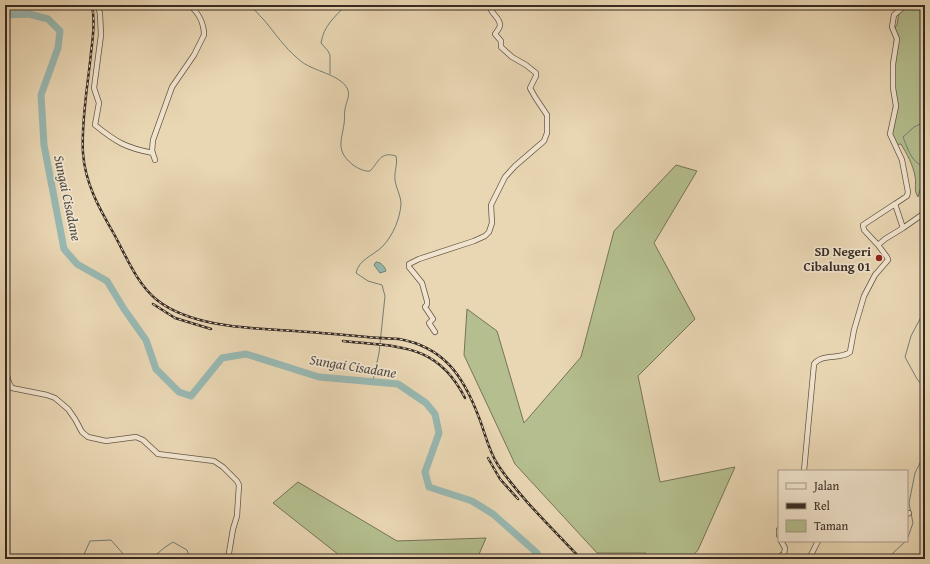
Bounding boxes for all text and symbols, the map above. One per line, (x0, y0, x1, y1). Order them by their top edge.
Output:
water label: Sungai Cisadane (49, 153, 87, 243)
place label: SD Negeri Cibalung 01 (803, 242, 871, 276)
marker: SD Negeri Cibalung 01 (874, 253, 884, 263)
water label: Sungai Cisadane (308, 349, 398, 383)
legend (778, 470, 908, 542)
text: Jalan (812, 477, 839, 494)
text: Rel (814, 497, 831, 514)
text: Taman (814, 517, 848, 534)

